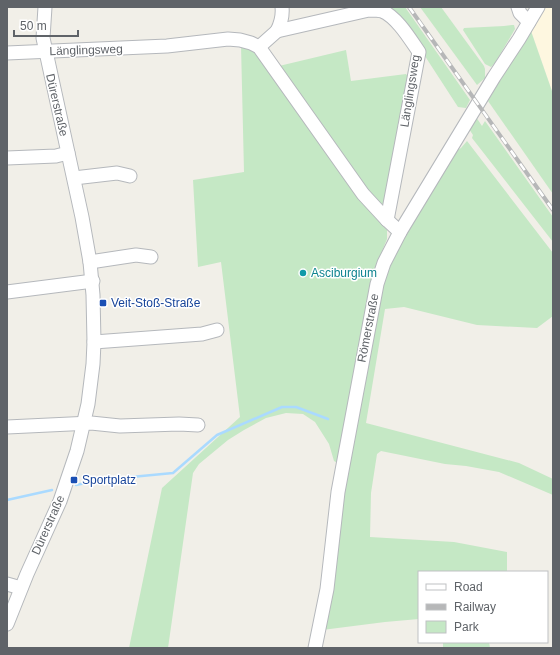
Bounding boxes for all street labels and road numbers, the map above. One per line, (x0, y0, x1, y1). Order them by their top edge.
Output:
street label: Länglingsweg (49, 42, 123, 58)
street label: Länglingsweg (397, 54, 423, 128)
street label: Dürerstraße (43, 72, 71, 138)
street label: Römerstraße (354, 292, 382, 364)
street label: Dürerstraße (29, 493, 68, 557)

